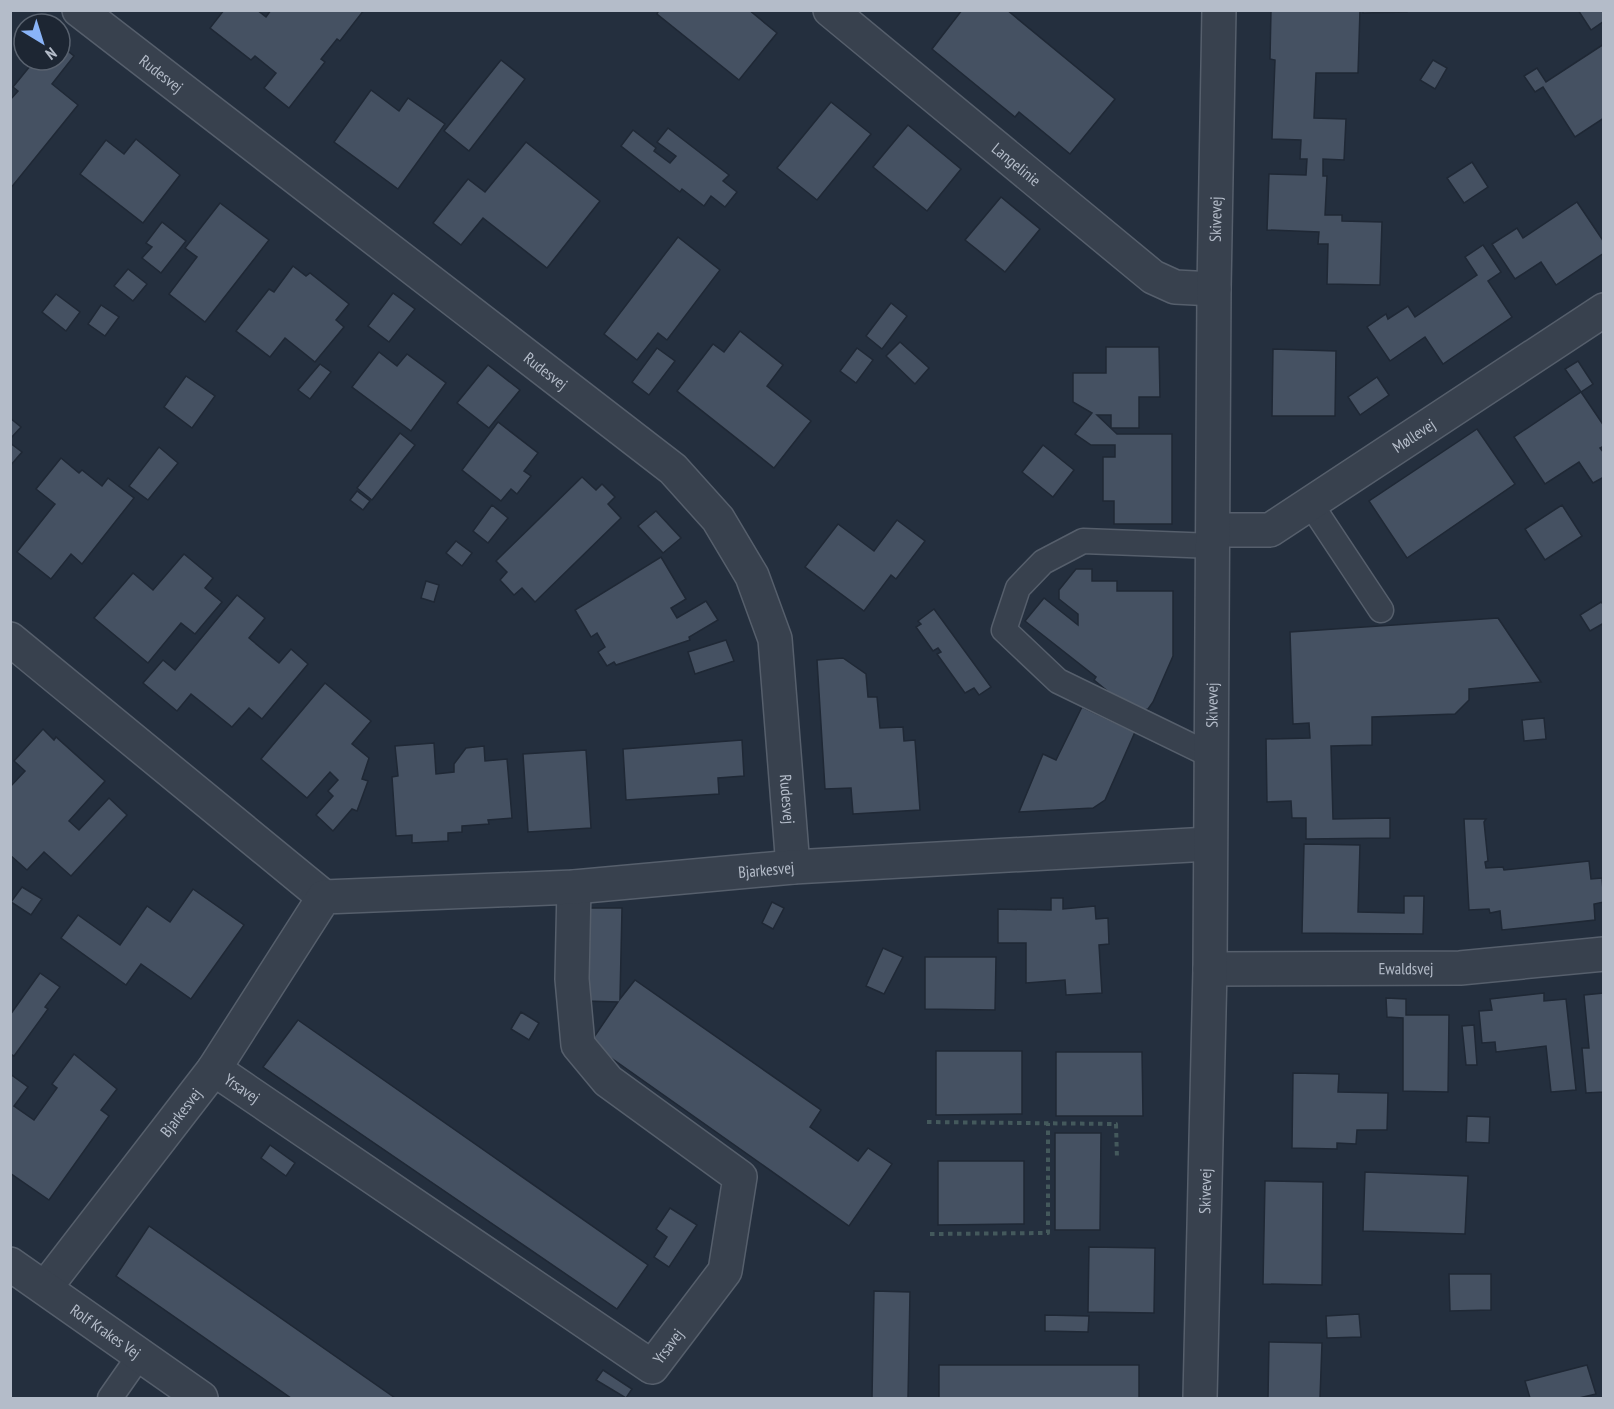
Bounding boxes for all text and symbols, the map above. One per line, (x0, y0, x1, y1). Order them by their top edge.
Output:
north arrow (12, 12, 72, 72)
text: N (42, 43, 61, 64)
street label: Rudesvej (135, 50, 187, 97)
street label: Langelinie (988, 138, 1045, 190)
street label: Skivevej (1205, 196, 1226, 242)
street label: Rudesvej (520, 348, 572, 394)
street label: Møllevej (1388, 414, 1439, 457)
street label: Skivevej (1201, 682, 1222, 728)
street label: Rudesvej (776, 773, 800, 825)
street label: Bjarkesvej (737, 857, 795, 882)
street label: Ewaldsvej (1378, 958, 1434, 978)
street label: Yrsavej (220, 1069, 264, 1107)
street label: Bjarkesvej (156, 1084, 206, 1141)
street label: Skivevej (1194, 1168, 1215, 1214)
street label: Rolf Krakes Vej (67, 1300, 145, 1363)
street label: Yrsavej (648, 1325, 688, 1368)

